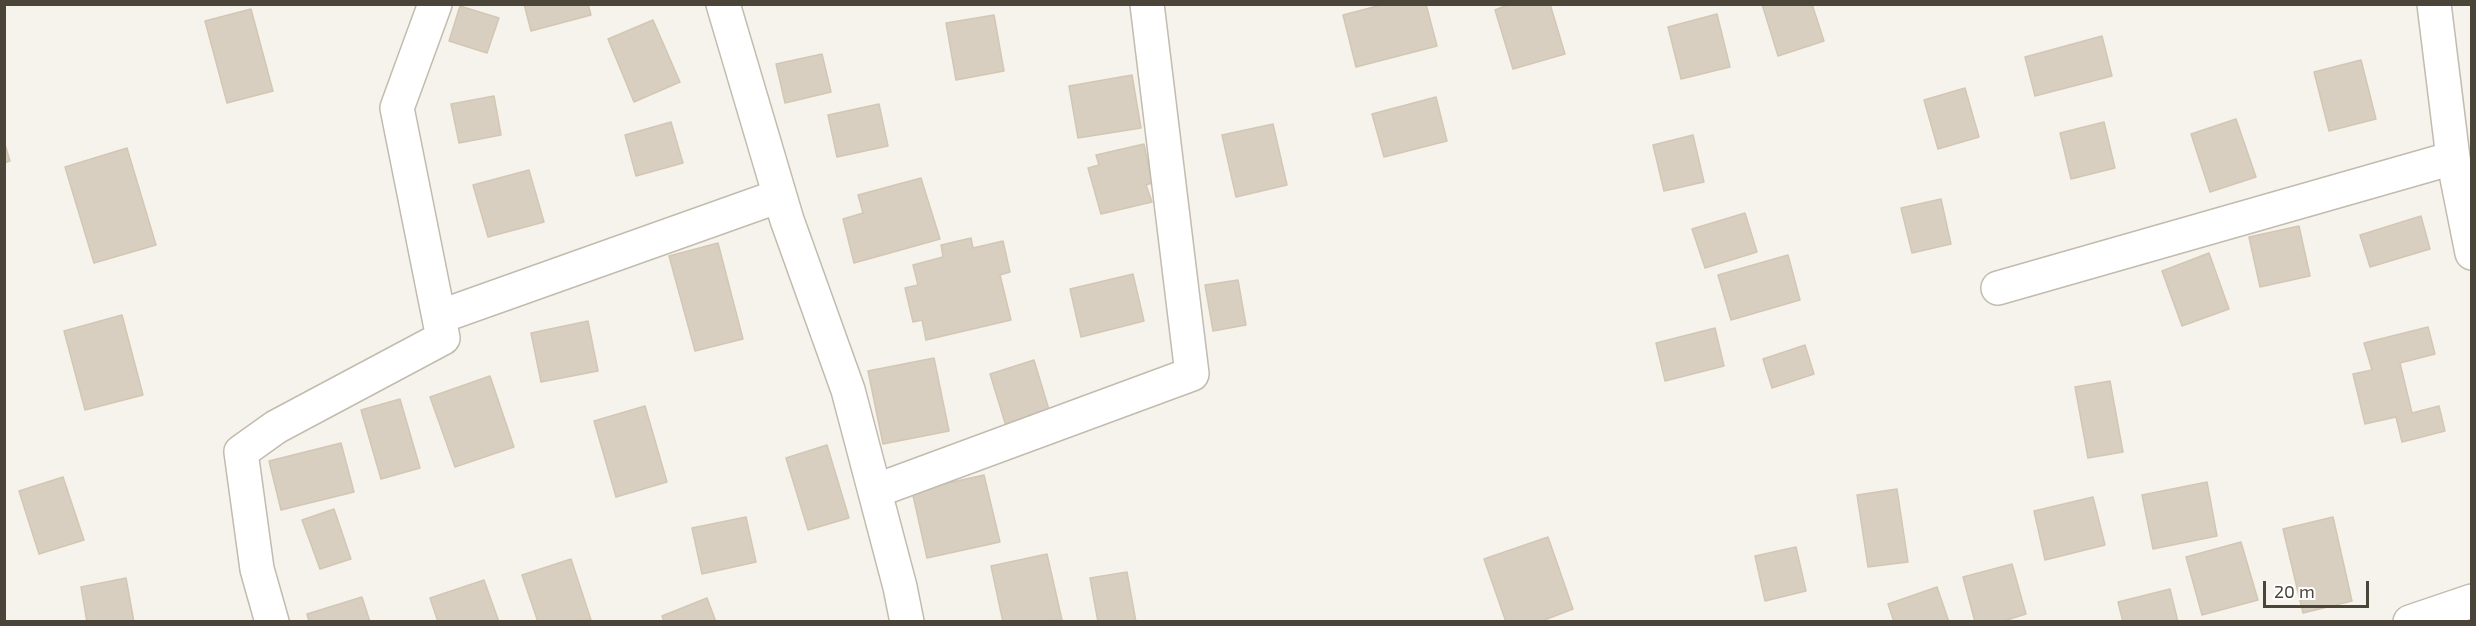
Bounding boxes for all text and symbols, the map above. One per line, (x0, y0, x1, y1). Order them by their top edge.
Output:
scale bar (2266, 569, 2372, 607)
text: 20 m (2274, 580, 2315, 602)

